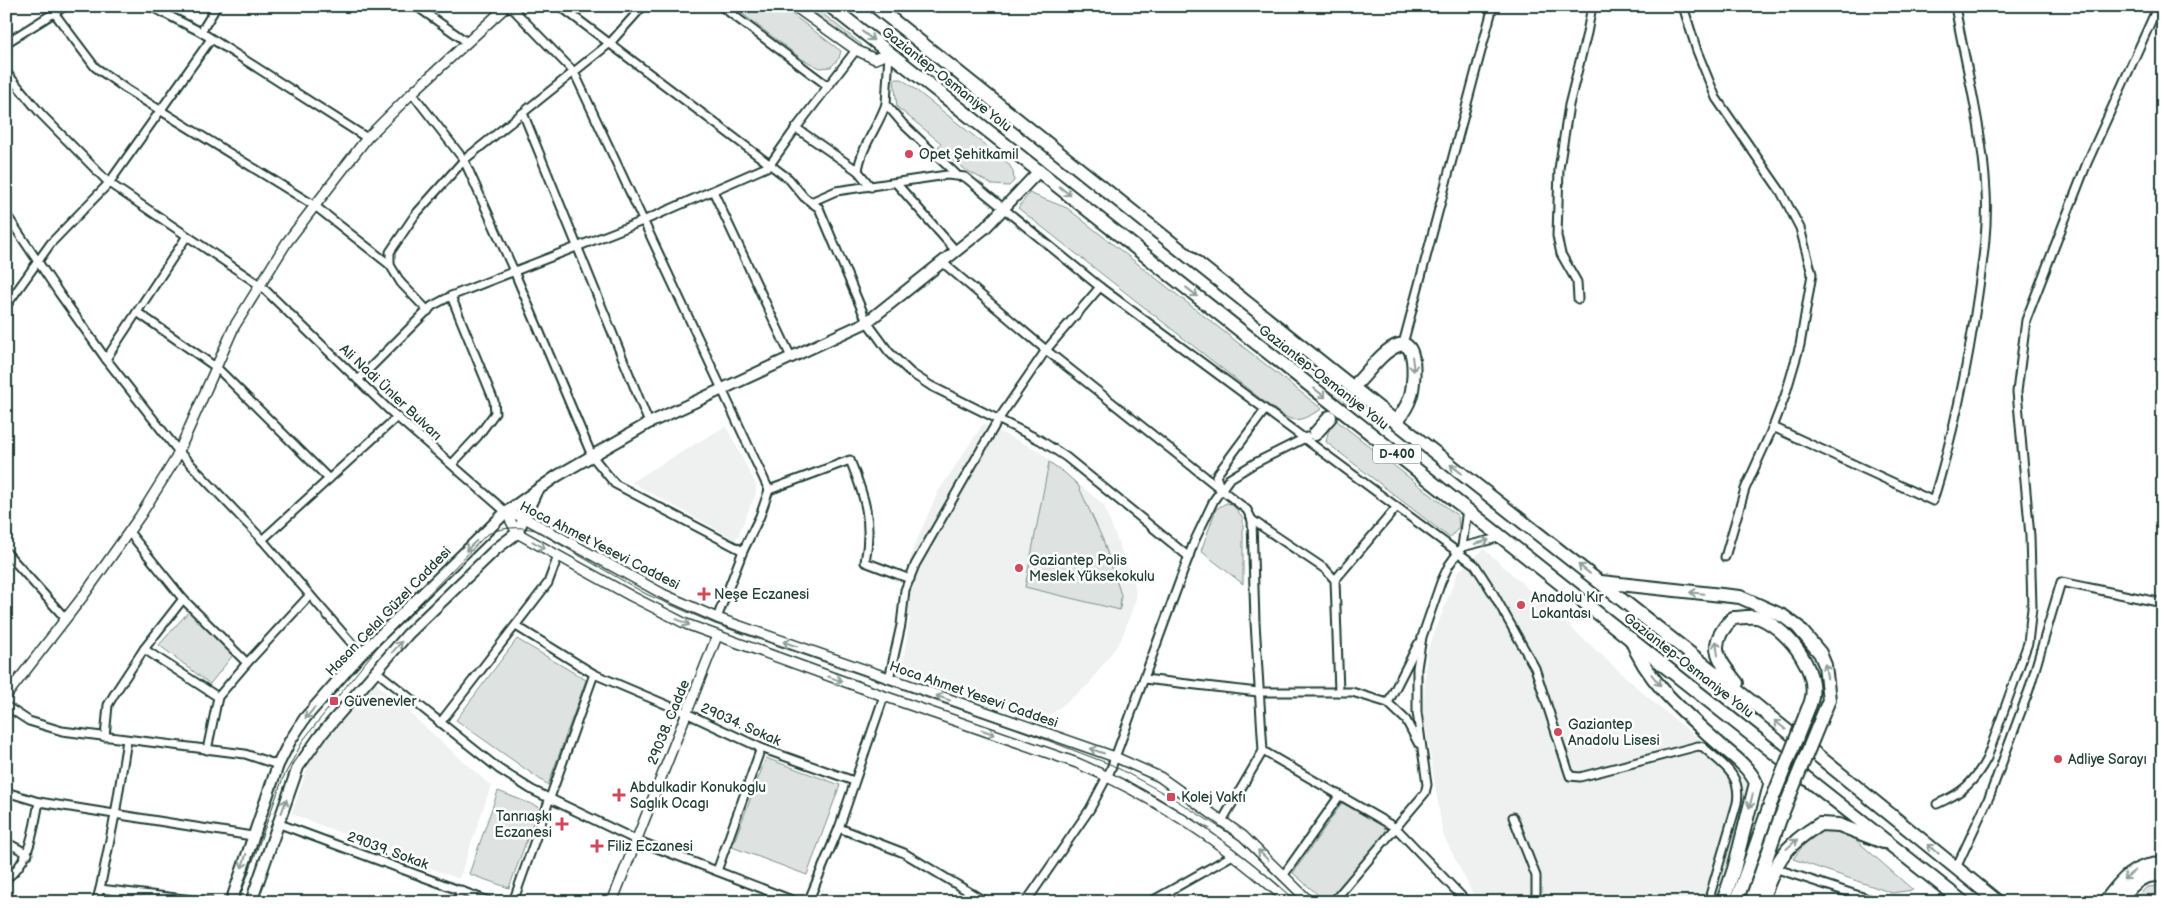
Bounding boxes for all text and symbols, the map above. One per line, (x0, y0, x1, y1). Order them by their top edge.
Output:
street label: Gaziantep-Osmaniye Yolu (878, 23, 1015, 135)
one-way arrow (861, 31, 874, 42)
place label: Opet Şehitkamil (919, 146, 1019, 163)
marker: Opet Şehitkamil (903, 148, 915, 160)
one-way arrow (1058, 186, 1071, 197)
one-way arrow (1185, 287, 1199, 297)
street label: Gaziantep-Osmaniye Yolu (1255, 321, 1392, 433)
street label: Ali Nadi Ünler Bulvarı (336, 340, 446, 444)
one-way arrow (1408, 356, 1418, 372)
one-way arrow (1313, 387, 1326, 398)
road number: D-400 (1373, 444, 1421, 464)
one-way arrow (1450, 463, 1463, 474)
street label: Hoca Ahmet Yesevi Caddesi (517, 498, 683, 593)
one-way arrow (1473, 537, 1489, 546)
one-way arrow (465, 540, 477, 552)
one-way arrow (532, 541, 546, 551)
street label: Hasan Celal Güzel Caddesi (322, 543, 455, 680)
place label: Gaziantep Polis Meslek Yüksekokulu (1029, 552, 1155, 585)
marker: Gaziantep Polis Meslek Yüksekokulu (1013, 562, 1025, 574)
one-way arrow (1578, 564, 1591, 575)
place label: Neşe Eczanesi (714, 586, 809, 603)
marker: Neşe Eczanesi (698, 588, 710, 600)
one-way arrow (1689, 588, 1705, 598)
place label: Anadolu Kır Lokantası (1531, 589, 1604, 622)
marker: Anadolu Kır Lokantası (1515, 599, 1527, 611)
street label: Gaziantep-Osmaniye Yolu (1620, 609, 1757, 721)
one-way arrow (675, 618, 690, 627)
one-way arrow (783, 639, 798, 648)
one-way arrow (391, 640, 403, 653)
one-way arrow (1712, 641, 1722, 657)
street label: Hoca Ahmet Yesevi Caddesi (887, 658, 1060, 731)
one-way arrow (1820, 664, 1830, 680)
one-way arrow (1651, 673, 1662, 686)
one-way arrow (827, 674, 843, 684)
street label: 29038. Cadde (644, 677, 693, 767)
one-way arrow (936, 692, 952, 702)
place label: Güvenevler (344, 693, 417, 710)
marker: Güvenevler (328, 695, 340, 707)
street label: 29034. Sokak (698, 699, 784, 750)
one-way arrow (304, 707, 315, 720)
place label: Gaziantep Anadolu Lisesi (1568, 716, 1660, 749)
one-way arrow (1774, 719, 1787, 730)
marker: Gaziantep Anadolu Lisesi (1552, 726, 1564, 738)
one-way arrow (980, 728, 996, 738)
one-way arrow (1089, 745, 1105, 755)
place label: Adliye Sarayı (2068, 751, 2147, 768)
marker: Adliye Sarayı (2052, 753, 2064, 765)
place label: Abdulkadir Konukoglu Saglık Ocagı (630, 779, 766, 812)
marker: Abdulkadir Konukoglu Saglık Ocagı (612, 788, 626, 802)
place label: Kolej Vakfı (1181, 789, 1246, 806)
marker: Kolej Vakfı (1165, 791, 1177, 803)
one-way arrow (1746, 792, 1755, 808)
one-way arrow (280, 799, 289, 814)
place label: Tanrıaşkı Eczanesi (494, 808, 552, 841)
marker: Tanrıaşkı Eczanesi (556, 818, 568, 830)
street label: 29039. Sokak (345, 828, 431, 873)
place label: Filiz Eczanesi (607, 838, 693, 855)
one-way arrow (1785, 839, 1798, 850)
marker: Filiz Eczanesi (591, 840, 603, 852)
one-way arrow (1927, 844, 1940, 855)
one-way arrow (1256, 849, 1269, 861)
one-way arrow (239, 852, 248, 868)
one-way arrow (2123, 869, 2136, 880)

